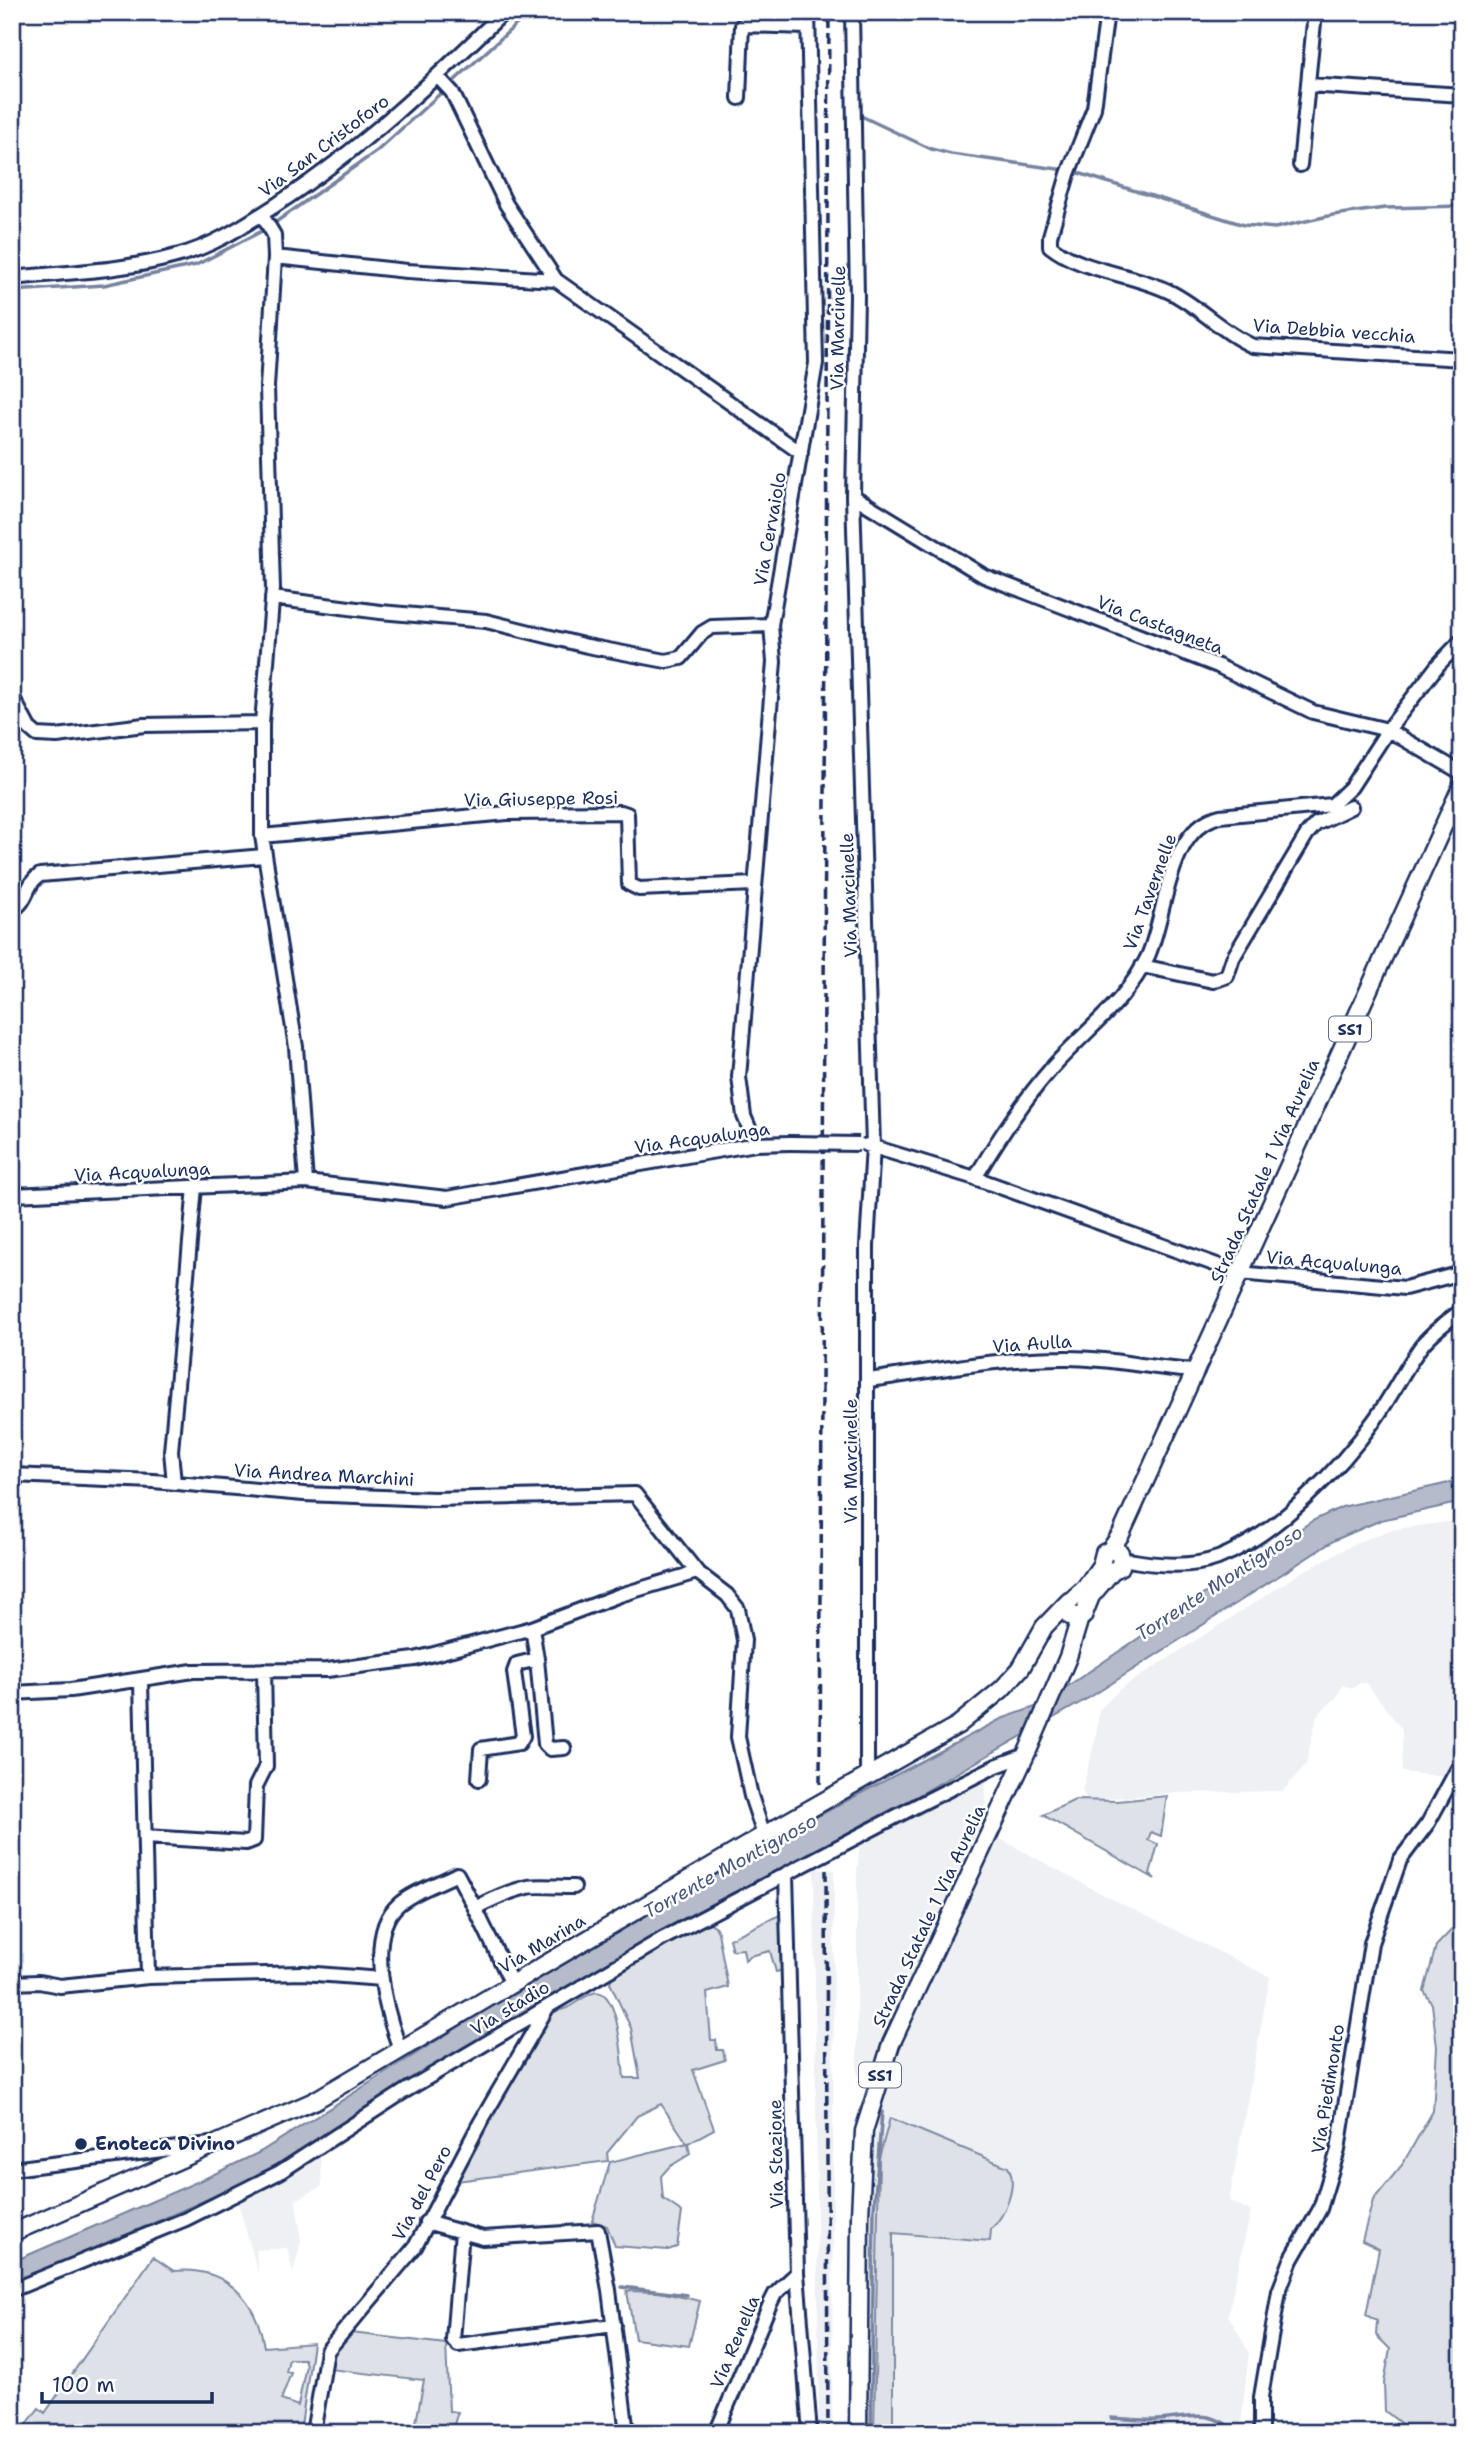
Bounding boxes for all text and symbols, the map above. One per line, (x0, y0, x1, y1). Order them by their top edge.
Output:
street label: Via San Cristoforo (254, 89, 394, 203)
street label: Via Marcinelle (825, 265, 851, 391)
street label: Via Debbia vecchia (1252, 313, 1416, 349)
street label: Via Cervaiolo (748, 470, 792, 588)
street label: Via Castagneta (1093, 590, 1227, 660)
street label: Via Giuseppe Rosi (464, 786, 618, 812)
street label: Via Tavernelle (1118, 830, 1182, 954)
street label: Via Marcinelle (835, 832, 863, 958)
road number: SS1 (1329, 1016, 1371, 1042)
street label: Strada Statale 1 Via Aurelia (1205, 1055, 1325, 1287)
street label: Via Acqualunga (633, 1117, 771, 1159)
street label: Via Acqualunga (73, 1156, 211, 1188)
street label: Via Acqualunga (1265, 1245, 1403, 1281)
street label: Via Aulla (991, 1329, 1073, 1359)
street label: Via Marcinelle (839, 1398, 863, 1524)
street label: Via Andrea Marchini (233, 1458, 415, 1492)
water label: Torrente Montignoso (1131, 1519, 1307, 1647)
street label: Strada Statale 1 Via Aurelia (867, 1801, 991, 2031)
water label: Torrente Montignoso (639, 1808, 821, 1924)
street label: Via Marina (494, 1909, 590, 1979)
street label: Via stadio (466, 1975, 554, 2041)
street label: Via Piedimonto (1306, 2022, 1350, 2156)
road number: SS1 (859, 2062, 901, 2088)
street label: Via Stazione (763, 2099, 789, 2209)
place label: Enoteca Divino (95, 2132, 235, 2156)
marker: Enoteca Divino (73, 2136, 89, 2152)
street label: Via del Pero (387, 2141, 457, 2245)
street label: Via Renella (705, 2292, 765, 2392)
scale bar (42, 2361, 212, 2405)
text: 100 m (52, 2371, 115, 2399)

